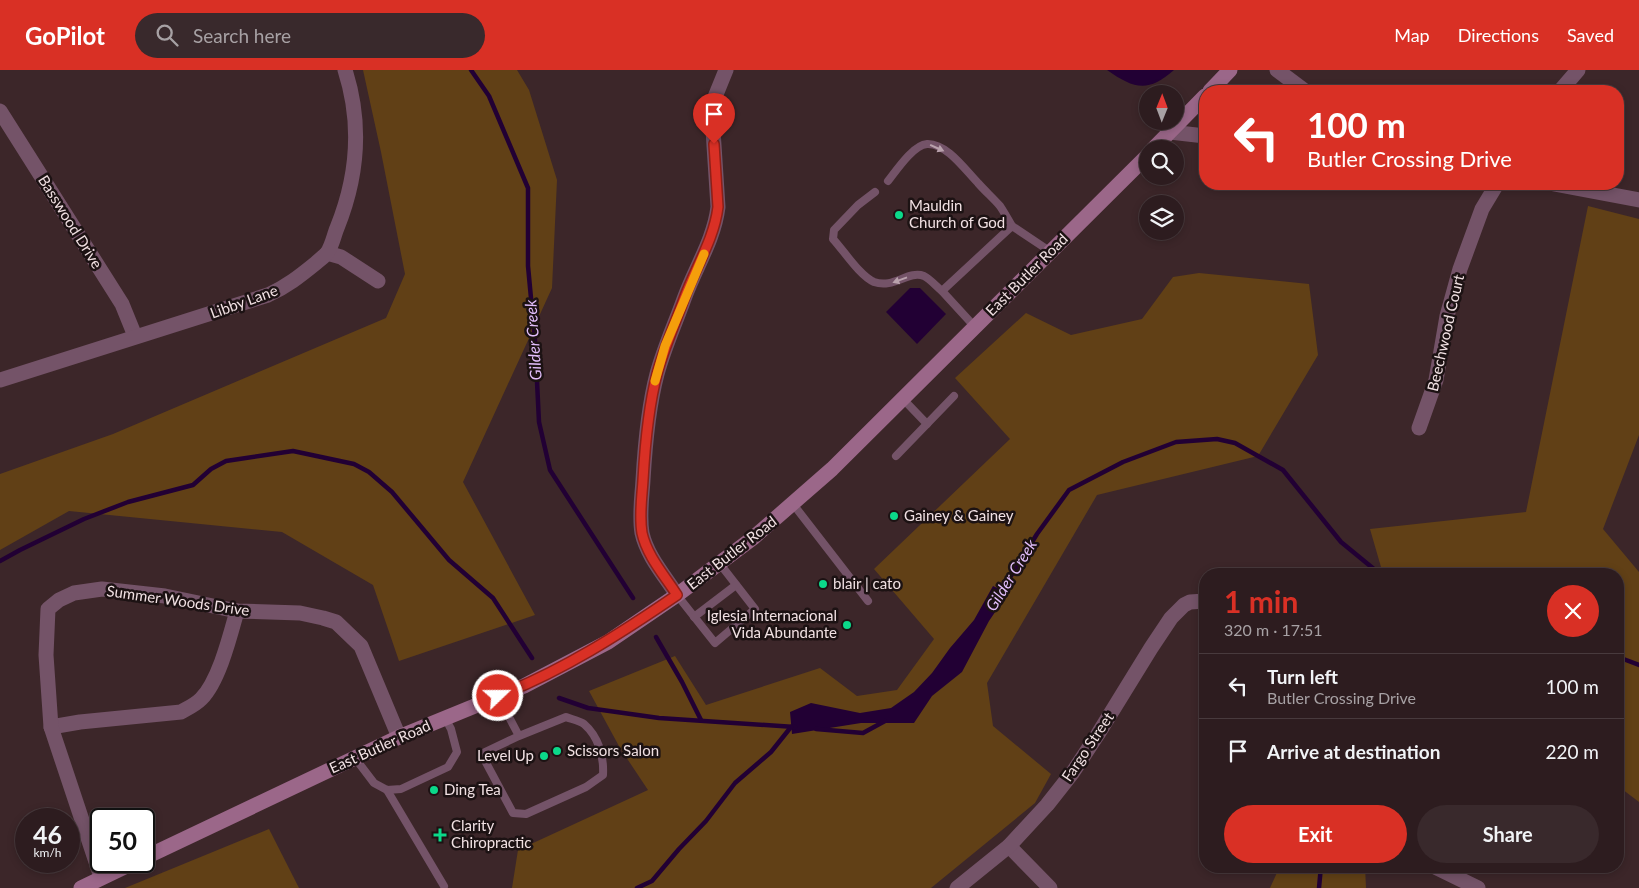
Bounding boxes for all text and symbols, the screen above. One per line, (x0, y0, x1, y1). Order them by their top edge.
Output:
search box (135, 13, 485, 58)
text: GoPilot (25, 21, 105, 50)
icon: search (153, 21, 181, 49)
text: Search here (193, 24, 291, 47)
text: Map (1394, 24, 1430, 46)
text: Directions (1458, 24, 1539, 46)
text: Saved (1567, 24, 1614, 46)
north arrow (1139, 85, 1184, 130)
map controls (1139, 85, 1184, 240)
pin (693, 93, 735, 144)
icon: arrive (700, 100, 728, 128)
text: 100 m (1307, 103, 1406, 145)
icon: left (1224, 105, 1289, 170)
button: search (1139, 140, 1184, 185)
one-way arrow (930, 143, 945, 152)
text: Butler Crossing Drive (1307, 145, 1512, 172)
street label: Basswood Drive (35, 171, 107, 272)
button: layers (1139, 195, 1184, 240)
place label: Mauldin Church of God (909, 196, 1005, 231)
marker: Mauldin Church of God (893, 209, 905, 221)
street label: East Butler Road (981, 229, 1071, 319)
street label: Beechwood Court (1423, 272, 1467, 393)
one-way arrow (892, 277, 907, 284)
street label: Libby Lane (207, 281, 280, 322)
water label: Gilder Creek (520, 299, 545, 381)
place label: Gainey & Gainey (904, 506, 1014, 524)
marker: Gainey & Gainey (888, 510, 900, 522)
street label: East Butler Road (683, 512, 780, 593)
water label: Gilder Creek (981, 535, 1040, 614)
place label: blair | cato (833, 574, 901, 592)
marker: blair | cato (817, 578, 829, 590)
street label: Summer Woods Drive (106, 581, 251, 619)
text: 1 min (1224, 583, 1298, 619)
button: close (1547, 585, 1599, 637)
place label: Iglesia Internacional Vida Abundante (707, 606, 837, 641)
marker: Iglesia Internacional Vida Abundante (841, 619, 853, 631)
text: 320 m · 17:51 (1224, 620, 1323, 639)
text: Turn left (1267, 665, 1338, 688)
position arrow (471, 669, 523, 721)
icon: left (1224, 672, 1252, 700)
text: 100 m (1545, 675, 1599, 698)
text: Butler Crossing Drive (1267, 688, 1416, 707)
street label: Fargo Street (1057, 708, 1117, 785)
street label: East Butler Road (326, 716, 433, 776)
icon: arrive (1224, 737, 1252, 765)
text: Arrive at destination (1267, 740, 1440, 763)
text: 220 m (1545, 740, 1599, 763)
place label: Scissors Salon (567, 741, 659, 759)
marker: Scissors Salon (551, 745, 563, 757)
place label: Level Up (477, 746, 534, 764)
marker: Level Up (538, 750, 550, 762)
place label: Ding Tea (444, 780, 501, 798)
marker: Ding Tea (428, 784, 440, 796)
button: Exit (1224, 805, 1407, 863)
button: Share (1417, 805, 1599, 863)
speed limit sign: 50 (90, 808, 155, 873)
place label: Clarity Chiropractic (451, 816, 531, 851)
text: 46 (33, 819, 62, 849)
marker: Clarity Chiropractic (433, 828, 447, 842)
text: km/h (33, 845, 62, 860)

